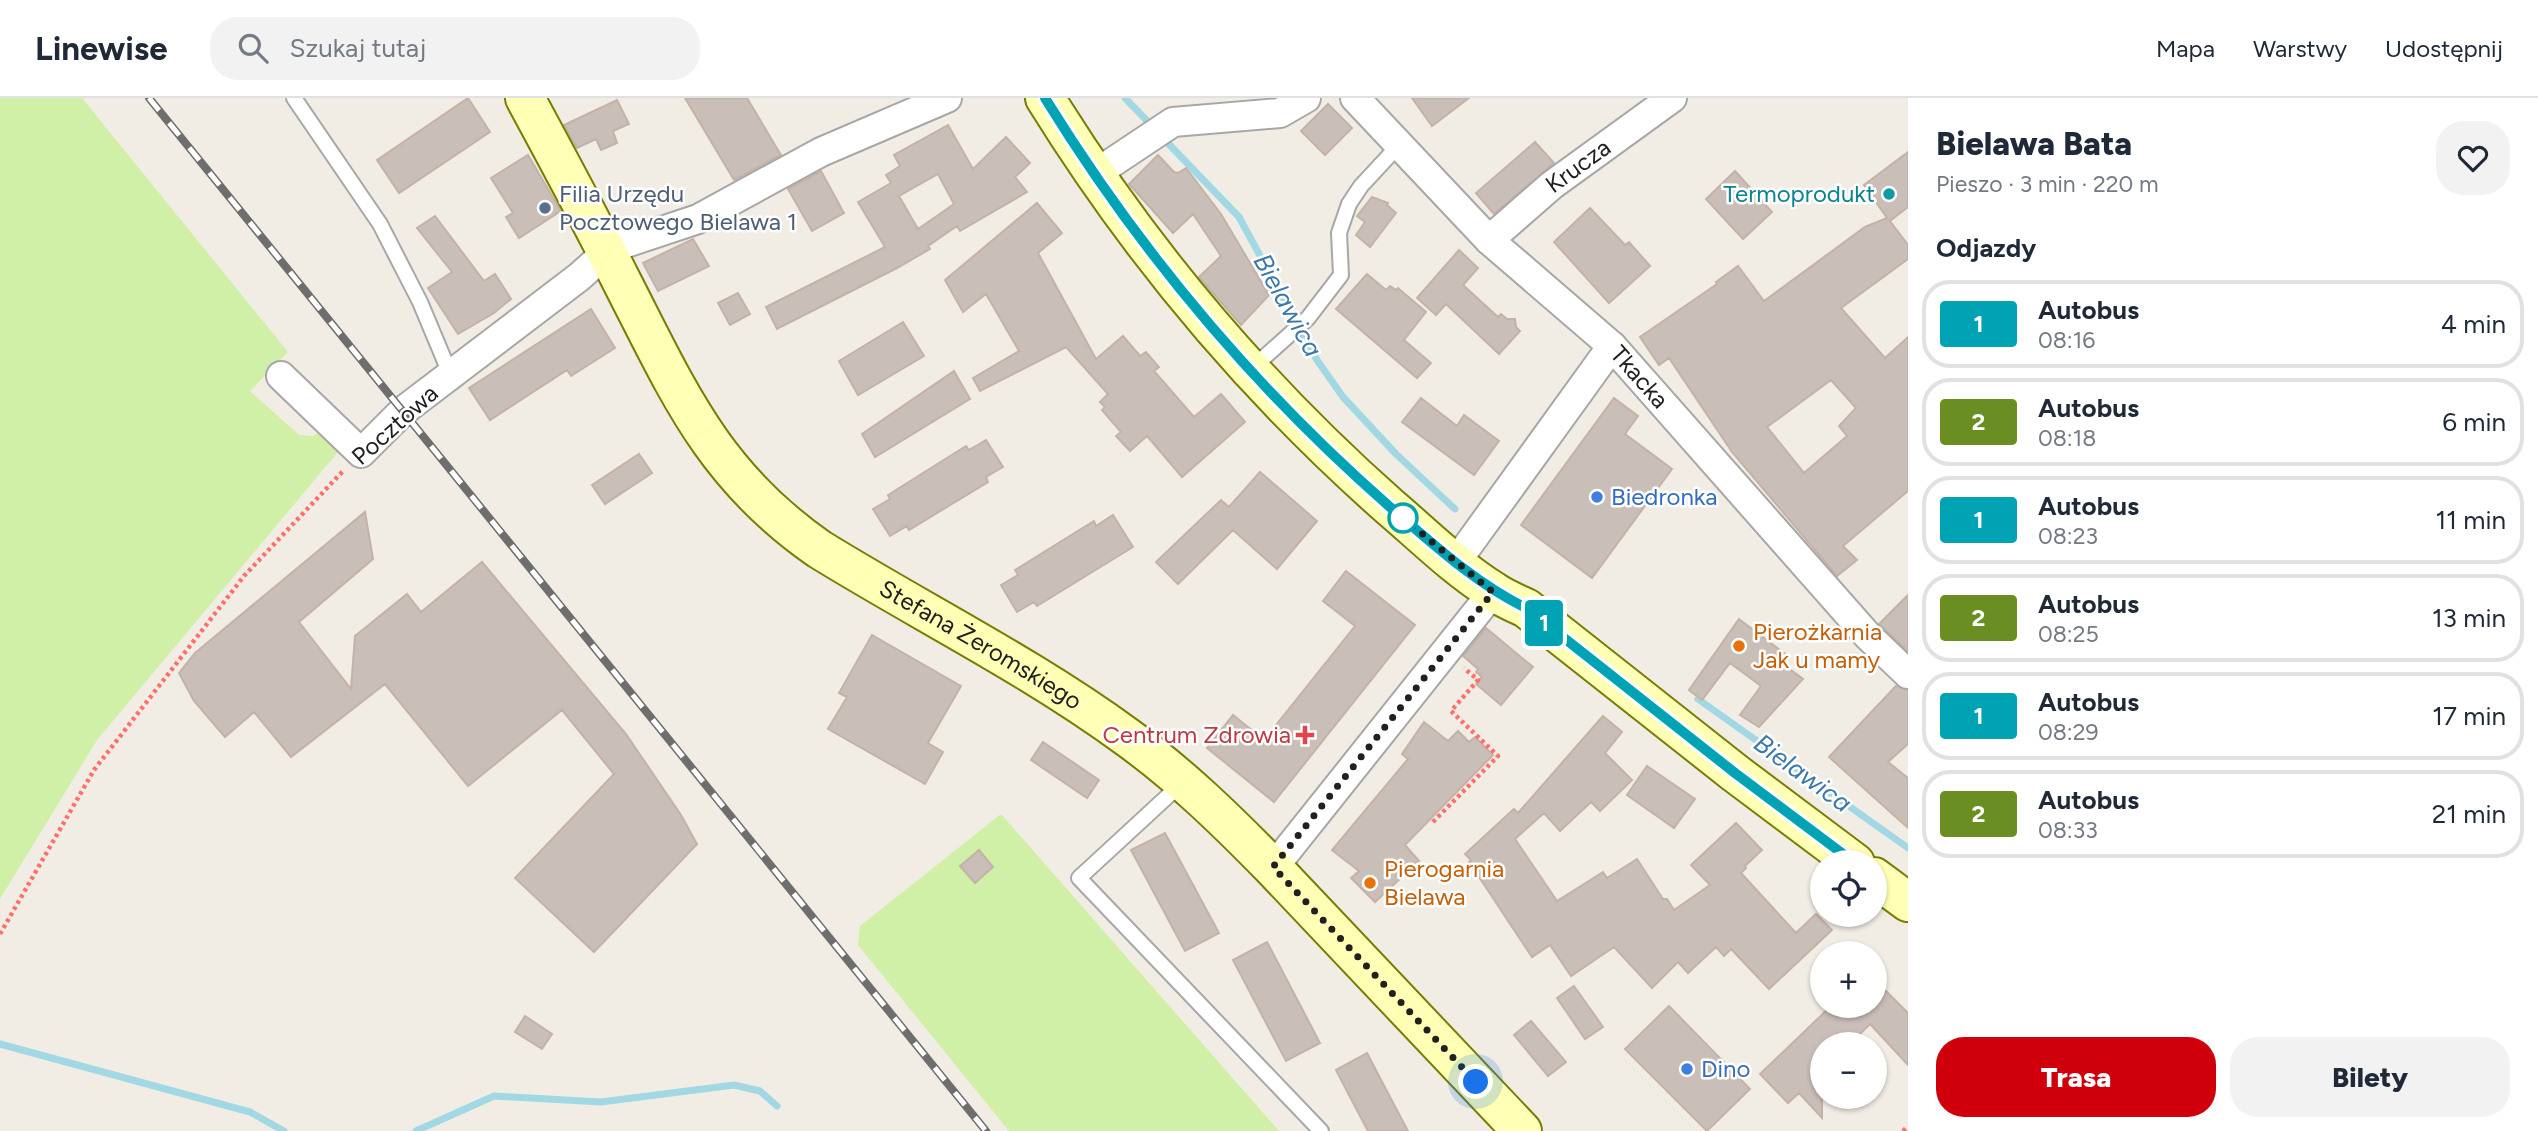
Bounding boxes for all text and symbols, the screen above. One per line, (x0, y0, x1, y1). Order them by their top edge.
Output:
search box (210, 17, 700, 80)
text: Linewise (35, 29, 168, 68)
icon: search (234, 29, 272, 67)
text: Szukaj tutaj (290, 32, 426, 64)
text: Mapa (2156, 34, 2215, 63)
text: Warstwy (2253, 34, 2347, 63)
text: Udostępnij (2385, 34, 2503, 63)
button: heart (2436, 121, 2510, 195)
text: Bielawa Bata (1936, 124, 2132, 163)
street label: Krucza (1540, 132, 1616, 199)
text: Pieszo · 3 min · 220 m (1936, 170, 2159, 198)
place label: Filia Urzędu Pocztowego Bielawa 1 (559, 179, 797, 236)
place label: Termoprodukt (1723, 179, 1875, 208)
marker: Termoprodukt (1881, 186, 1897, 202)
marker: Filia Urzędu Pocztowego Bielawa 1 (537, 200, 553, 216)
text: Odjazdy (1936, 232, 2036, 264)
water label: Bielawica (1247, 248, 1329, 362)
text: Autobus (2038, 294, 2139, 326)
text: 4 min (2441, 308, 2506, 340)
text: 1 (1973, 309, 1984, 338)
text: 08:16 (2038, 326, 2095, 354)
street label: Tkacka (1605, 340, 1675, 414)
street label: Pocztowa (346, 378, 444, 471)
text: Autobus (2038, 392, 2139, 424)
text: 6 min (2442, 406, 2506, 438)
text: 2 (1972, 407, 1985, 436)
text: 08:18 (2038, 424, 2096, 452)
place label: Biedronka (1611, 482, 1717, 511)
marker: Biedronka (1589, 489, 1605, 505)
text: Autobus (2038, 490, 2139, 522)
unlabelled marker (1388, 503, 1418, 533)
text: 11 min (2435, 504, 2506, 536)
text: 1 (1973, 505, 1984, 534)
text: 08:23 (2038, 522, 2098, 550)
street label: Stefana Żeromskiego (875, 573, 1087, 716)
text: Autobus (2038, 588, 2139, 620)
line badge: 1 (1521, 600, 1567, 646)
text: 13 min (2432, 602, 2506, 634)
text: 2 (1972, 603, 1985, 632)
text: 1 (1539, 608, 1549, 637)
place label: Pierożkarnia Jak u mamy (1753, 617, 1882, 674)
text: 08:25 (2038, 620, 2099, 648)
marker: Pierożkarnia Jak u mamy (1731, 638, 1747, 654)
text: Autobus (2038, 686, 2139, 718)
text: 17 min (2432, 700, 2506, 732)
text: 1 (1973, 701, 1984, 730)
text: 08:29 (2038, 718, 2099, 746)
place label: Centrum Zdrowia (1102, 720, 1291, 749)
marker: Centrum Zdrowia (1297, 727, 1313, 743)
water label: Bielawica (1748, 727, 1858, 819)
text: Autobus (2038, 784, 2139, 816)
text: 21 min (2432, 798, 2506, 830)
text: 2 (1972, 799, 1985, 828)
text: 08:33 (2038, 816, 2098, 844)
map controls (1810, 850, 1887, 1109)
button: locate (1810, 850, 1887, 927)
place label: Pierogarnia Bielawa (1384, 854, 1504, 911)
marker: Pierogarnia Bielawa (1362, 875, 1378, 891)
button: + (1810, 941, 1887, 1018)
button: − (1810, 1032, 1887, 1109)
button: Trasa (1936, 1037, 2216, 1117)
button: Bilety (2230, 1037, 2510, 1117)
place label: Dino (1701, 1054, 1750, 1083)
marker: Dino (1679, 1061, 1695, 1077)
your location (1458, 1064, 1493, 1099)

